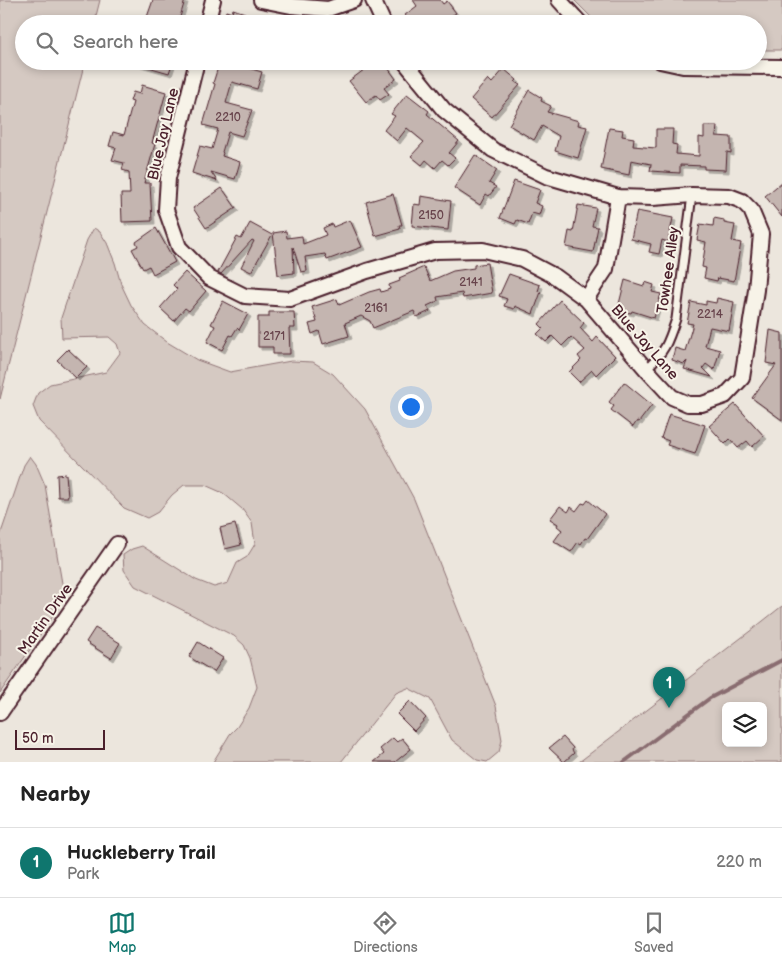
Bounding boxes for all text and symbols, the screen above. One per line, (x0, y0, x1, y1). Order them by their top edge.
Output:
search box (15, 15, 767, 70)
icon: search (33, 29, 61, 57)
text: Search here (73, 31, 178, 54)
street label: Blue Jay Lane (144, 86, 183, 182)
house number: 2210 (215, 110, 241, 125)
house number: 2150 (418, 208, 444, 223)
street label: Towhee Alley (653, 225, 684, 315)
house number: 2141 (459, 275, 483, 290)
house number: 2161 (364, 301, 388, 316)
street label: Blue Jay Lane (607, 301, 683, 384)
house number: 2214 (697, 307, 724, 322)
house number: 2171 (263, 329, 285, 344)
your location (398, 394, 424, 420)
street label: Martin Drive (14, 580, 77, 659)
pin: 1 (653, 667, 685, 708)
map controls (722, 702, 767, 747)
button: layers (722, 702, 767, 747)
scale bar (15, 727, 105, 750)
text: 50 m (22, 730, 54, 747)
text: Nearby (20, 782, 90, 807)
text: Huckleberry Trail (67, 842, 216, 865)
text: 1 (33, 853, 39, 872)
text: 220 m (716, 853, 762, 872)
text: Park (67, 865, 99, 884)
tab: Map (108, 909, 137, 956)
tab: Directions (353, 909, 418, 956)
tab: Saved (634, 909, 674, 956)

